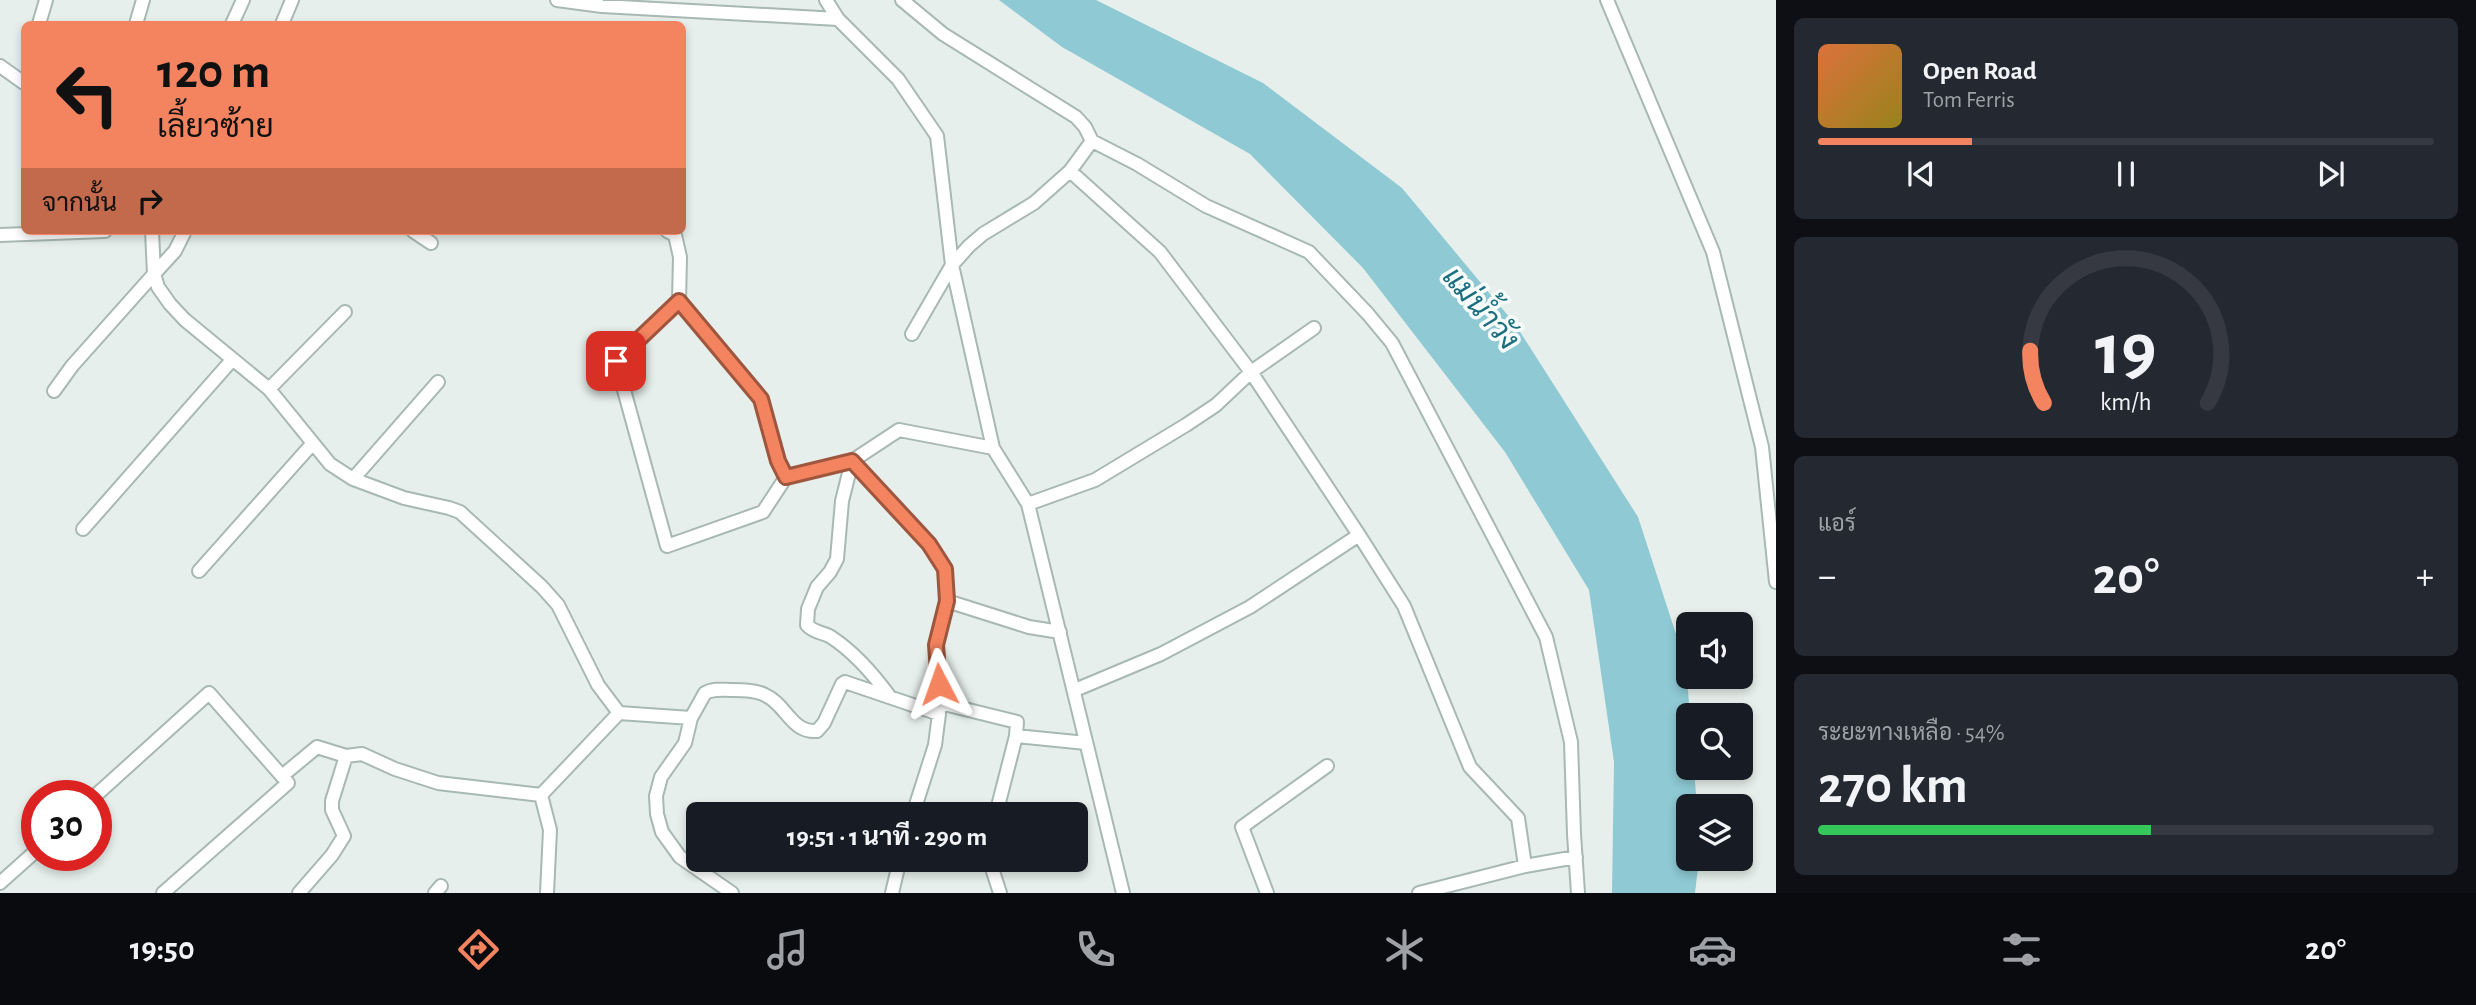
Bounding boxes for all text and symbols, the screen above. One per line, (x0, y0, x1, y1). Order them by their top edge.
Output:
text: 120 m (157, 48, 270, 97)
icon: left (42, 49, 133, 140)
text: Open Road (1923, 58, 2037, 84)
text: Tom Ferris (1923, 89, 2015, 112)
text: เลี้ยวซ้าย (157, 111, 274, 143)
icon: previous (1902, 155, 1940, 193)
icon: pause (2107, 155, 2145, 193)
icon: next (2312, 155, 2350, 193)
icon: right (131, 182, 169, 220)
text: จากนั้น (42, 190, 117, 216)
water label: แม่น้ำวัง (1437, 253, 1534, 356)
text: 19 (2095, 316, 2157, 389)
pin (586, 331, 646, 391)
icon: arrive (597, 342, 635, 380)
text: km/h (2100, 390, 2152, 415)
text: แอร์ (1818, 513, 1856, 536)
text: 20° (2093, 551, 2159, 603)
text: − (1818, 558, 1836, 596)
text: + (2416, 558, 2434, 596)
map controls (1676, 612, 1753, 871)
button: sound (1676, 612, 1753, 689)
position arrow (902, 647, 976, 721)
button: search (1676, 703, 1753, 780)
text: ระยะทางเหลือ · 54% (1818, 722, 2005, 745)
text: 270 km (1818, 760, 1968, 812)
speed limit sign: 30 (21, 780, 112, 871)
button: layers (1676, 794, 1753, 871)
text: 19:51 · 1 นาที · 290 m (787, 824, 987, 850)
icon: directions (454, 925, 503, 974)
icon: music (763, 925, 812, 974)
icon: phone (1071, 925, 1120, 974)
icon: climate (1380, 925, 1429, 974)
icon: car (1688, 925, 1737, 974)
icon: filters (1997, 925, 2046, 974)
text: 19:50 (130, 933, 195, 965)
text: 20° (2305, 933, 2346, 965)

